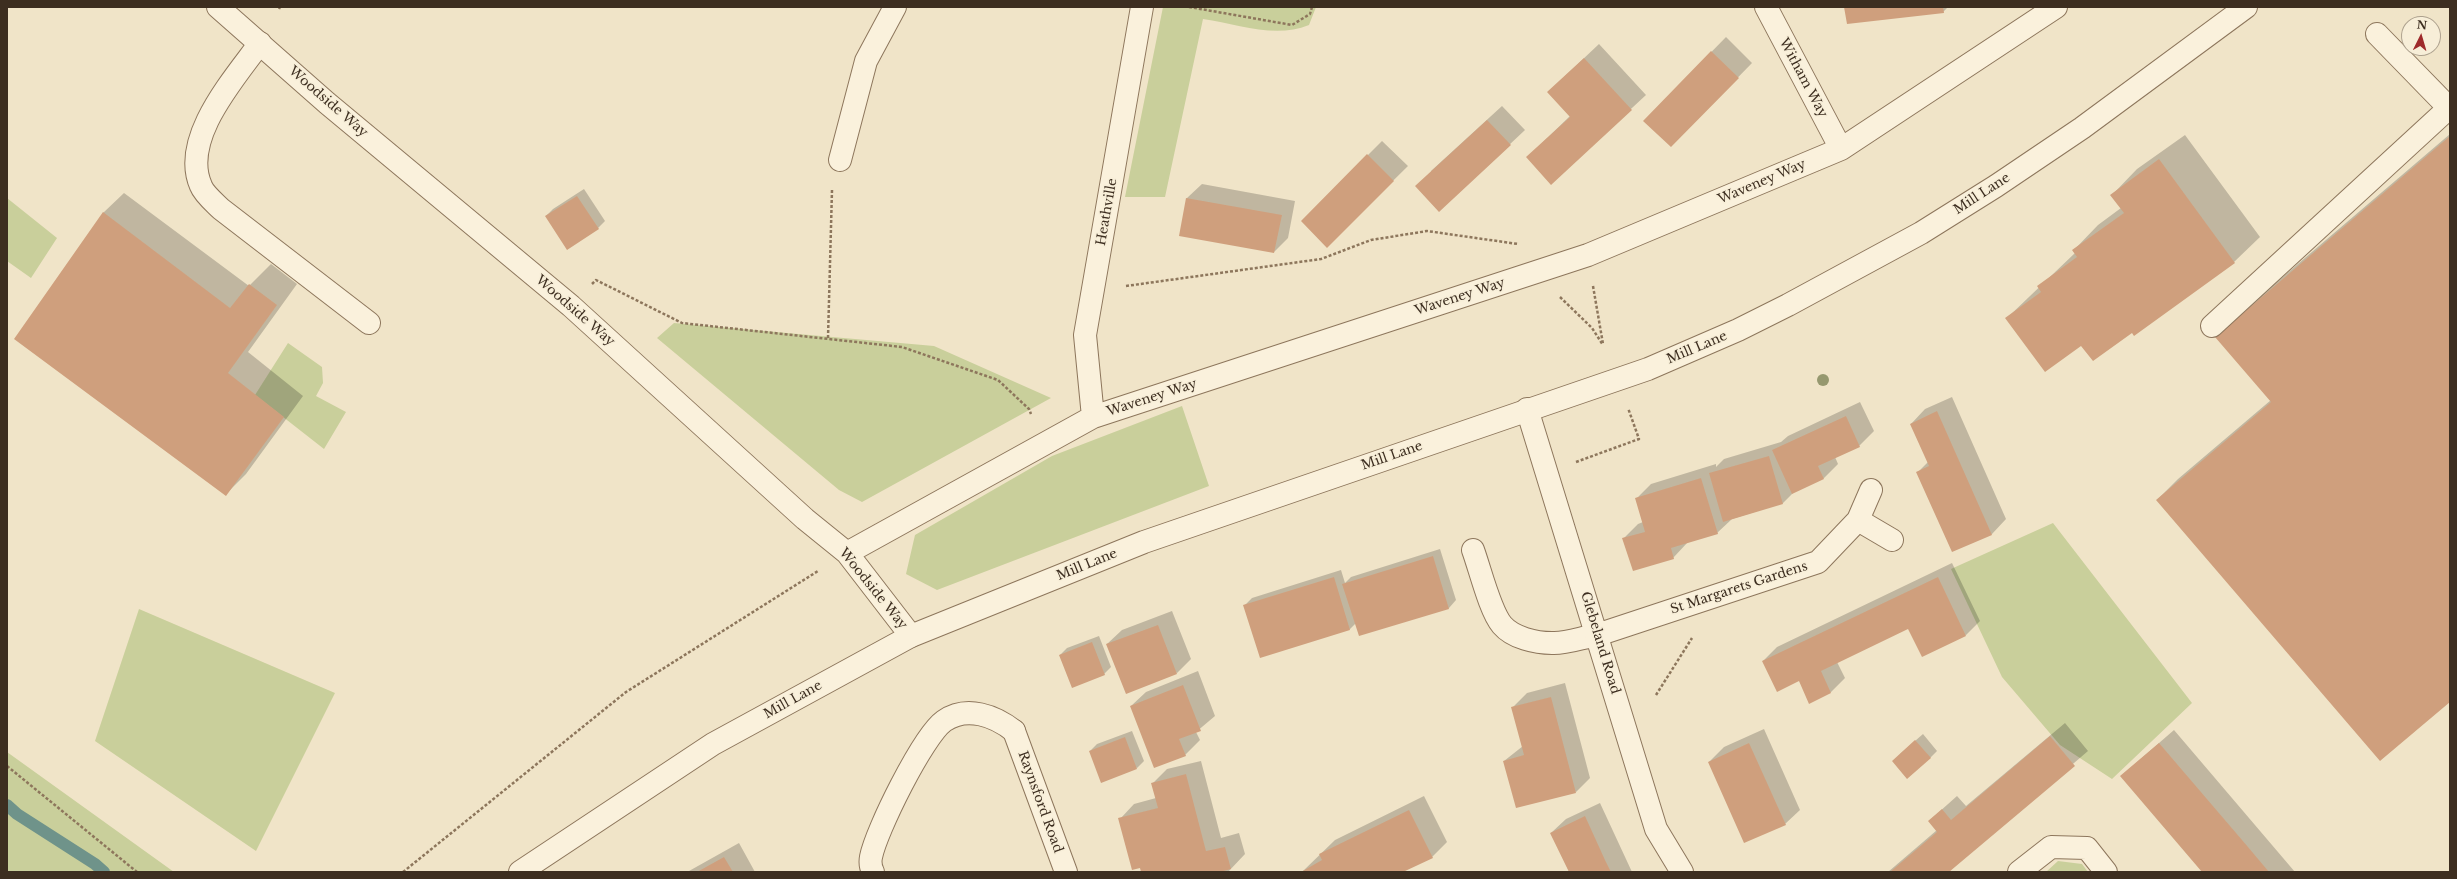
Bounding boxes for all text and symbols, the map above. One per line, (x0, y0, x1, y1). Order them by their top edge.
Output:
north arrow (2401, 16, 2441, 56)
text: N (2416, 18, 2428, 32)
street label: Witham Way (1776, 36, 1830, 120)
street label: Woodside Way (285, 63, 371, 141)
street label: Waveney Way (1716, 156, 1808, 208)
street label: Mill Lane (1951, 170, 2013, 218)
street label: Heathville (1093, 177, 1121, 247)
street label: Woodside Way (532, 272, 618, 350)
street label: Waveney Way (1413, 275, 1507, 319)
street label: Mill Lane (1665, 328, 1729, 368)
street label: Waveney Way (1105, 376, 1199, 420)
street label: Mill Lane (1359, 438, 1425, 474)
street label: Woodside Way (836, 545, 910, 633)
street label: Mill Lane (1054, 546, 1120, 584)
street label: St Margarets Gardens (1668, 558, 1810, 618)
street label: Glebeland Road (1577, 590, 1623, 696)
street label: Mill Lane (761, 678, 825, 722)
street label: Raynsford Road (1014, 749, 1066, 855)

